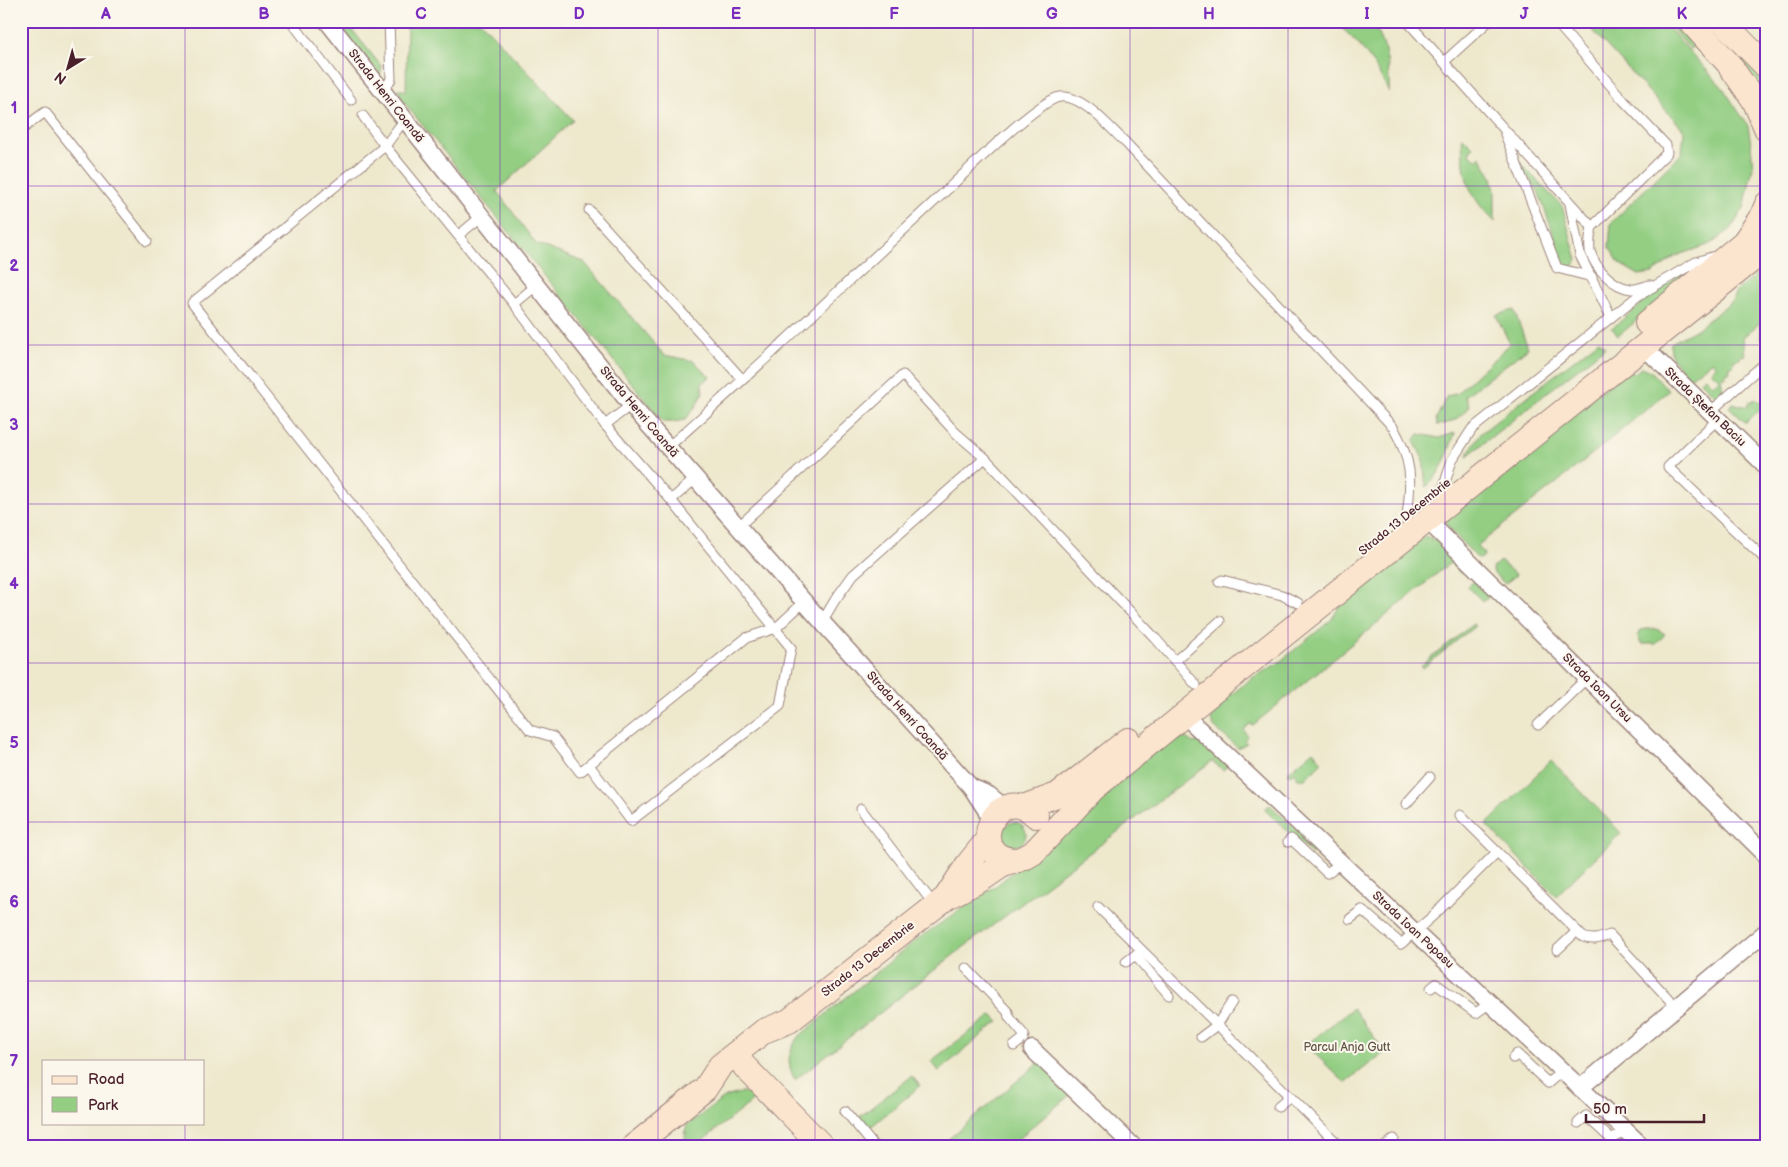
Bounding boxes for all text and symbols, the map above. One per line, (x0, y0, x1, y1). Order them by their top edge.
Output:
text: A (100, 5, 111, 24)
text: B (258, 5, 270, 24)
text: C (415, 5, 427, 24)
text: D (573, 5, 585, 24)
text: E (731, 5, 741, 24)
text: F (889, 5, 899, 24)
text: G (1046, 5, 1058, 24)
text: H (1203, 5, 1215, 24)
text: I (1364, 5, 1370, 24)
text: J (1520, 5, 1529, 24)
text: K (1677, 5, 1688, 24)
north arrow (42, 42, 92, 92)
street label: Strada Henri Coandă (345, 46, 427, 146)
text: N (51, 68, 70, 88)
text: 1 (11, 99, 17, 118)
text: 2 (9, 257, 19, 276)
street label: Strada Henri Coandă (597, 363, 682, 461)
street label: Strada Ștefan Baciu (1661, 364, 1749, 450)
text: 3 (9, 416, 19, 435)
street label: Strada 13 Decembrie (1356, 475, 1454, 559)
text: 4 (9, 575, 19, 594)
street label: Strada Ioan Ursu (1559, 650, 1635, 726)
street label: Strada Henri Coandă (863, 668, 951, 764)
text: 5 (9, 734, 19, 753)
street label: Strada Ioan Popasu (1369, 888, 1457, 972)
text: 6 (9, 893, 19, 912)
street label: Strada 13 Decembrie (818, 918, 918, 1000)
park label: Parcul Anja Gutt (1304, 1040, 1391, 1055)
text: 7 (10, 1052, 19, 1071)
legend (42, 1060, 205, 1124)
text: Road (88, 1070, 124, 1089)
scale bar (1586, 1092, 1703, 1124)
text: Park (88, 1096, 119, 1115)
text: 50 m (1593, 1100, 1627, 1119)

